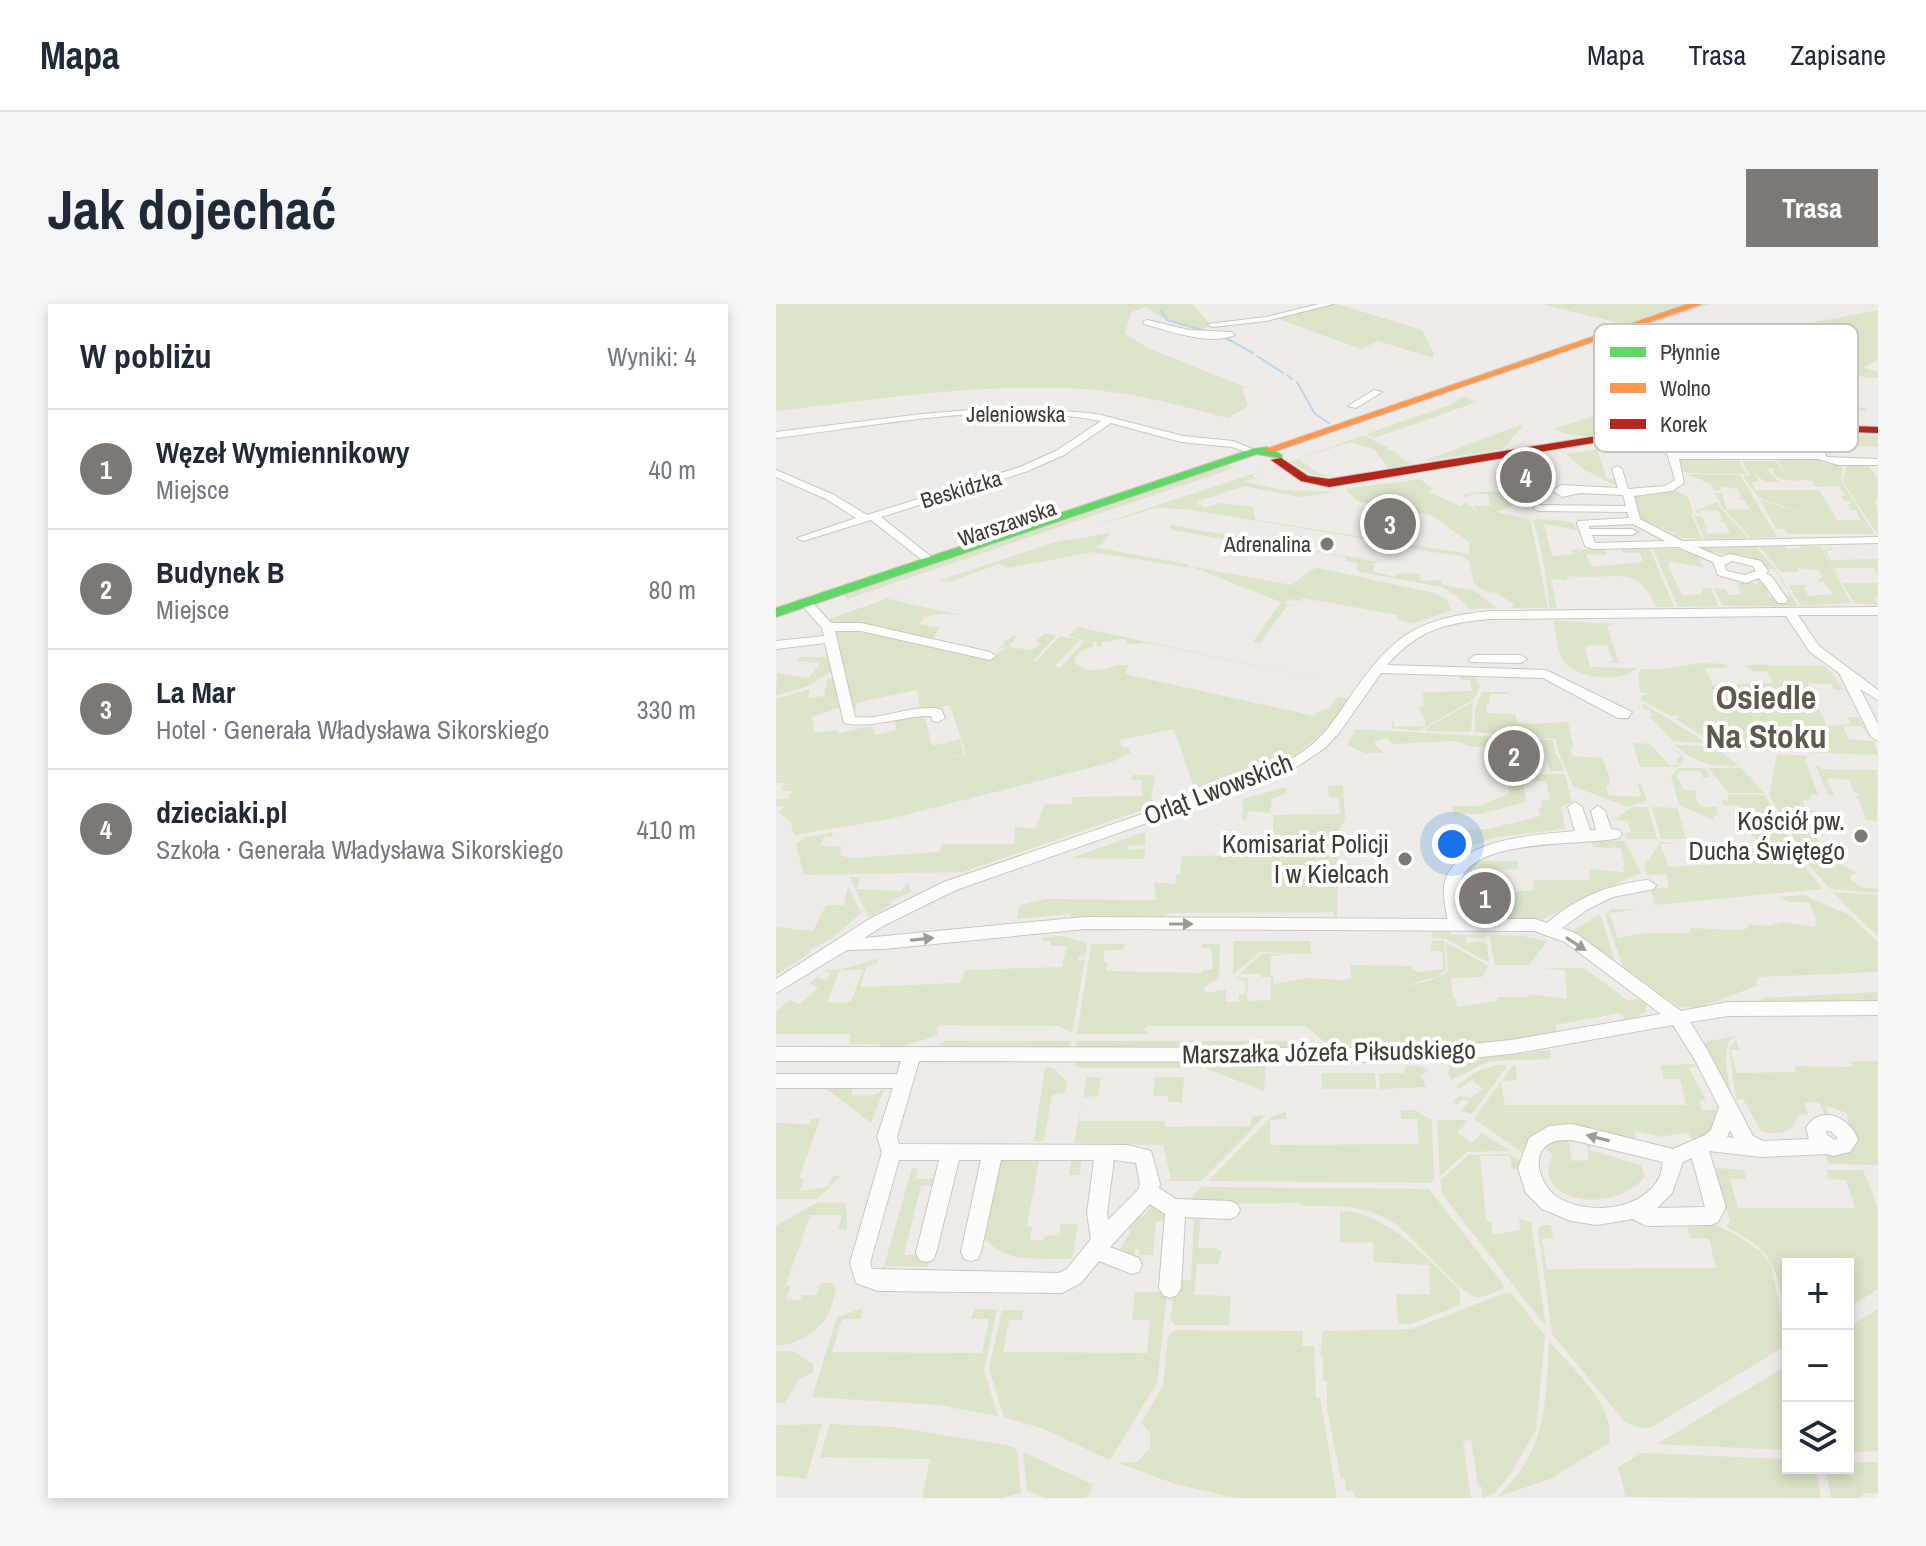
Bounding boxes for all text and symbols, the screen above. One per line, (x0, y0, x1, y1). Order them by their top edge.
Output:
text: Mapa (40, 30, 120, 81)
text: Mapa (1587, 36, 1644, 74)
text: Trasa (1688, 36, 1746, 74)
text: Zapisane (1790, 36, 1886, 74)
button: Trasa (1746, 169, 1878, 247)
text: Jak dojechać (48, 171, 336, 246)
legend (1594, 324, 1858, 452)
text: W pobliżu (80, 333, 212, 379)
text: Płynnie (1660, 337, 1720, 367)
text: Wyniki: 4 (607, 339, 696, 374)
text: Wolno (1660, 373, 1711, 403)
street label: Jeleniowska (966, 399, 1066, 429)
text: Korek (1660, 409, 1708, 439)
text: Węzeł Wymiennikowy (156, 432, 409, 472)
pin: 4 (1500, 447, 1552, 507)
text: 1 (100, 452, 112, 487)
text: 40 m (649, 452, 696, 487)
street label: Beskidzka (917, 462, 1005, 516)
text: Miejsce (156, 472, 229, 507)
street label: Warszawska (954, 492, 1060, 554)
pin: 3 (1364, 494, 1416, 554)
place label: Adrenalina (1223, 529, 1311, 559)
marker: Adrenalina (1318, 535, 1336, 553)
text: Budynek B (156, 552, 285, 592)
text: 2 (100, 572, 112, 607)
text: 80 m (649, 572, 696, 607)
text: Miejsce (156, 592, 229, 627)
text: La Mar (156, 672, 235, 712)
district label: Osiedle Na Stoku (1706, 674, 1826, 759)
text: 3 (100, 692, 112, 727)
text: 330 m (637, 692, 696, 727)
text: Hotel · Generała Władysława Sikorskiego (156, 712, 549, 747)
pin: 2 (1488, 726, 1540, 786)
street label: Orląt Lwowskich (1139, 744, 1297, 833)
text: dzieciaki.pl (156, 792, 287, 832)
place label: Kościół pw. Ducha Świętego (1689, 803, 1845, 868)
text: 4 (100, 812, 112, 847)
text: 410 m (637, 812, 696, 847)
your location (1432, 824, 1472, 864)
place label: Komisariat Policji I w Kielcach (1222, 826, 1389, 891)
marker: Kościół pw. Ducha Świętego (1852, 827, 1870, 845)
text: Szkoła · Generała Władysława Sikorskiego (156, 832, 564, 867)
marker: Komisariat Policji I w Kielcach (1396, 850, 1414, 868)
pin: 1 (1459, 868, 1511, 928)
one-way arrow (1169, 918, 1194, 930)
one-way arrow (909, 932, 934, 945)
one-way arrow (1566, 936, 1587, 951)
street label: Marszałka Józefa Piłsudskiego (1182, 1031, 1476, 1072)
one-way arrow (1586, 1131, 1611, 1143)
map controls (1782, 1258, 1854, 1474)
button: + (1782, 1258, 1854, 1330)
button: − (1782, 1330, 1854, 1402)
button: layers (1782, 1402, 1854, 1474)

